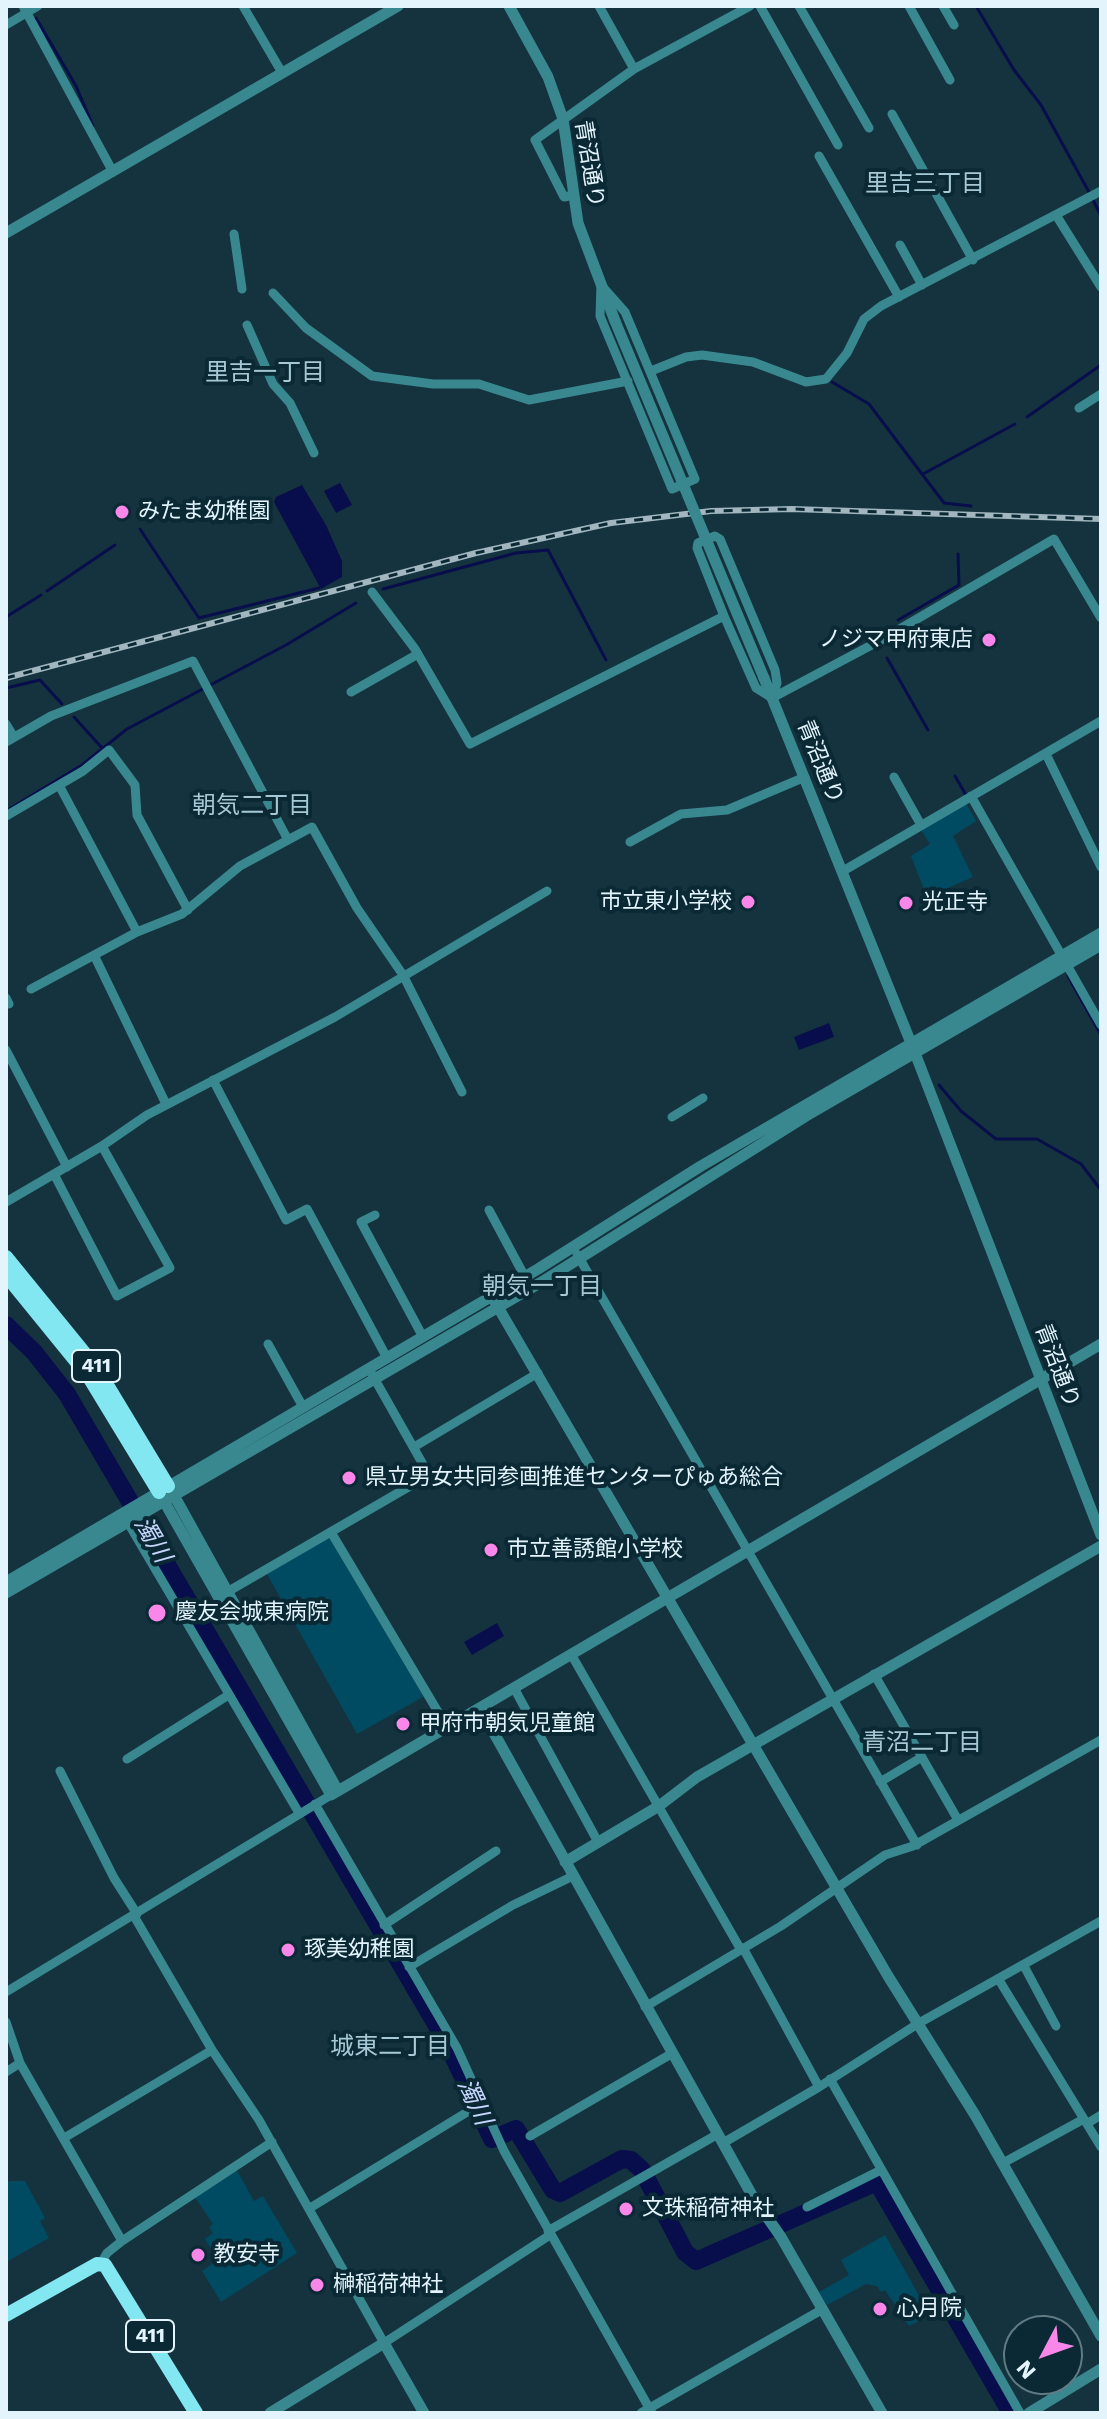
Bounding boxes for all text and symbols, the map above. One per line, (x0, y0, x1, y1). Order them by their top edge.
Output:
street label: 青沼通り (569, 118, 609, 210)
district label: 里吉三丁目 (865, 170, 985, 198)
district label: 里吉一丁目 (205, 359, 325, 387)
place label: みたま幼稚園 (138, 499, 270, 525)
marker: みたま幼稚園 (113, 503, 131, 521)
place label: ノジマ甲府東店 (819, 627, 973, 653)
marker: ノジマ甲府東店 (980, 631, 998, 649)
street label: 青沼通り (791, 716, 849, 808)
district label: 朝気二丁目 (192, 792, 312, 820)
place label: 市立東小学校 (600, 889, 732, 915)
place label: 光正寺 (922, 890, 988, 916)
marker: 市立東小学校 (739, 893, 757, 911)
marker: 光正寺 (897, 894, 915, 912)
district label: 朝気一丁目 (482, 1273, 602, 1301)
street label: 青沼通り (1029, 1320, 1085, 1412)
road number: 411 (72, 1350, 120, 1382)
place label: 県立男女共同参画推進センターぴゅあ総合 (365, 1465, 783, 1491)
marker: 県立男女共同参画推進センターぴゅあ総合 (340, 1469, 358, 1487)
water label: 濁川 (128, 1512, 176, 1568)
place label: 市立善誘館小学校 (507, 1537, 683, 1563)
marker: 市立善誘館小学校 (482, 1541, 500, 1559)
place label: 慶友会城東病院 (175, 1600, 329, 1626)
marker: 慶友会城東病院 (146, 1602, 168, 1624)
place label: 甲府市朝気児童館 (419, 1711, 595, 1737)
marker: 甲府市朝気児童館 (394, 1715, 412, 1733)
district label: 青沼二丁目 (862, 1729, 982, 1757)
place label: 琢美幼稚園 (304, 1937, 414, 1963)
marker: 琢美幼稚園 (279, 1941, 297, 1959)
district label: 城東二丁目 (330, 2033, 450, 2061)
water label: 濁川 (451, 2074, 497, 2130)
place label: 文珠稲荷神社 (642, 2196, 774, 2222)
marker: 文珠稲荷神社 (617, 2200, 635, 2218)
place label: 教安寺 (214, 2242, 280, 2268)
marker: 教安寺 (189, 2246, 207, 2264)
place label: 榊稲荷神社 (333, 2272, 443, 2298)
marker: 榊稲荷神社 (308, 2276, 326, 2294)
place label: 心月院 (896, 2296, 962, 2322)
marker: 心月院 (871, 2300, 889, 2318)
north arrow (1003, 2315, 1083, 2395)
road number: 411 (126, 2320, 174, 2352)
text: N (1011, 2355, 1041, 2384)

